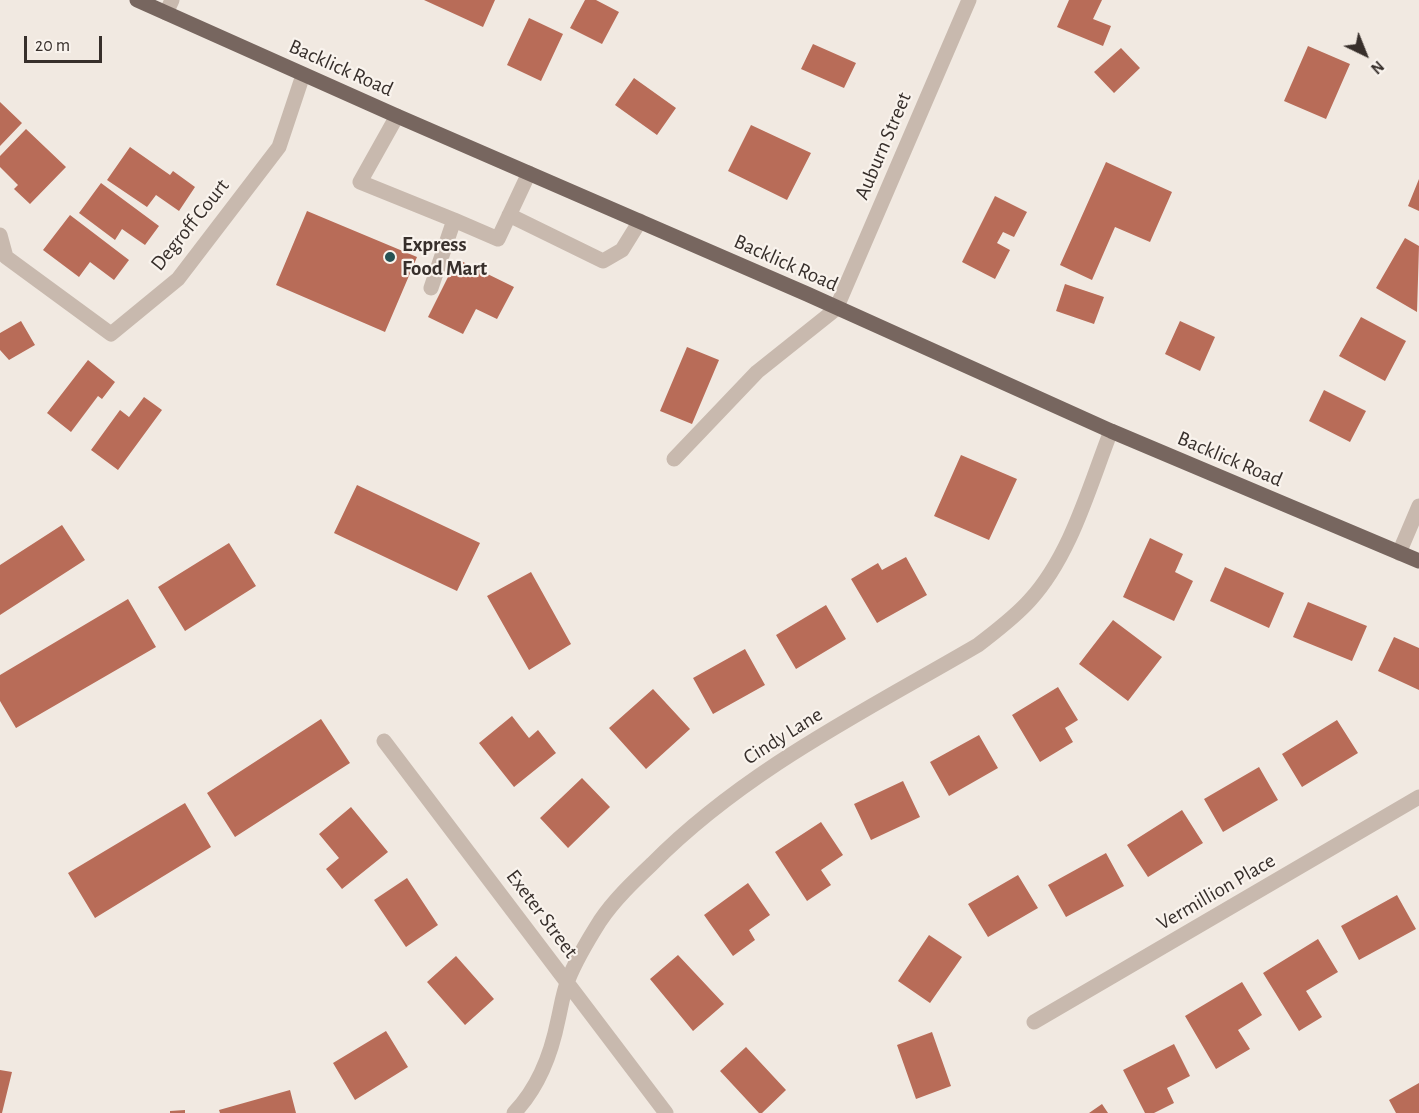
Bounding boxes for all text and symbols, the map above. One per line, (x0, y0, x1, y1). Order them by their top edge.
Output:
scale bar (27, 24, 105, 62)
north arrow (1335, 24, 1395, 84)
street label: Backlick Road (285, 34, 397, 102)
text: 20 m (35, 37, 70, 55)
text: N (1368, 58, 1387, 77)
street label: Auburn Street (849, 88, 917, 204)
street label: Degroff Court (145, 174, 235, 276)
street label: Backlick Road (730, 229, 842, 297)
place label: Express Food Mart (402, 232, 487, 282)
marker: Express Food Mart (383, 250, 397, 264)
street label: Backlick Road (1174, 426, 1286, 492)
street label: Cindy Lane (739, 702, 827, 770)
street label: Vermillion Place (1152, 848, 1280, 936)
street label: Exeter Street (501, 865, 583, 963)

